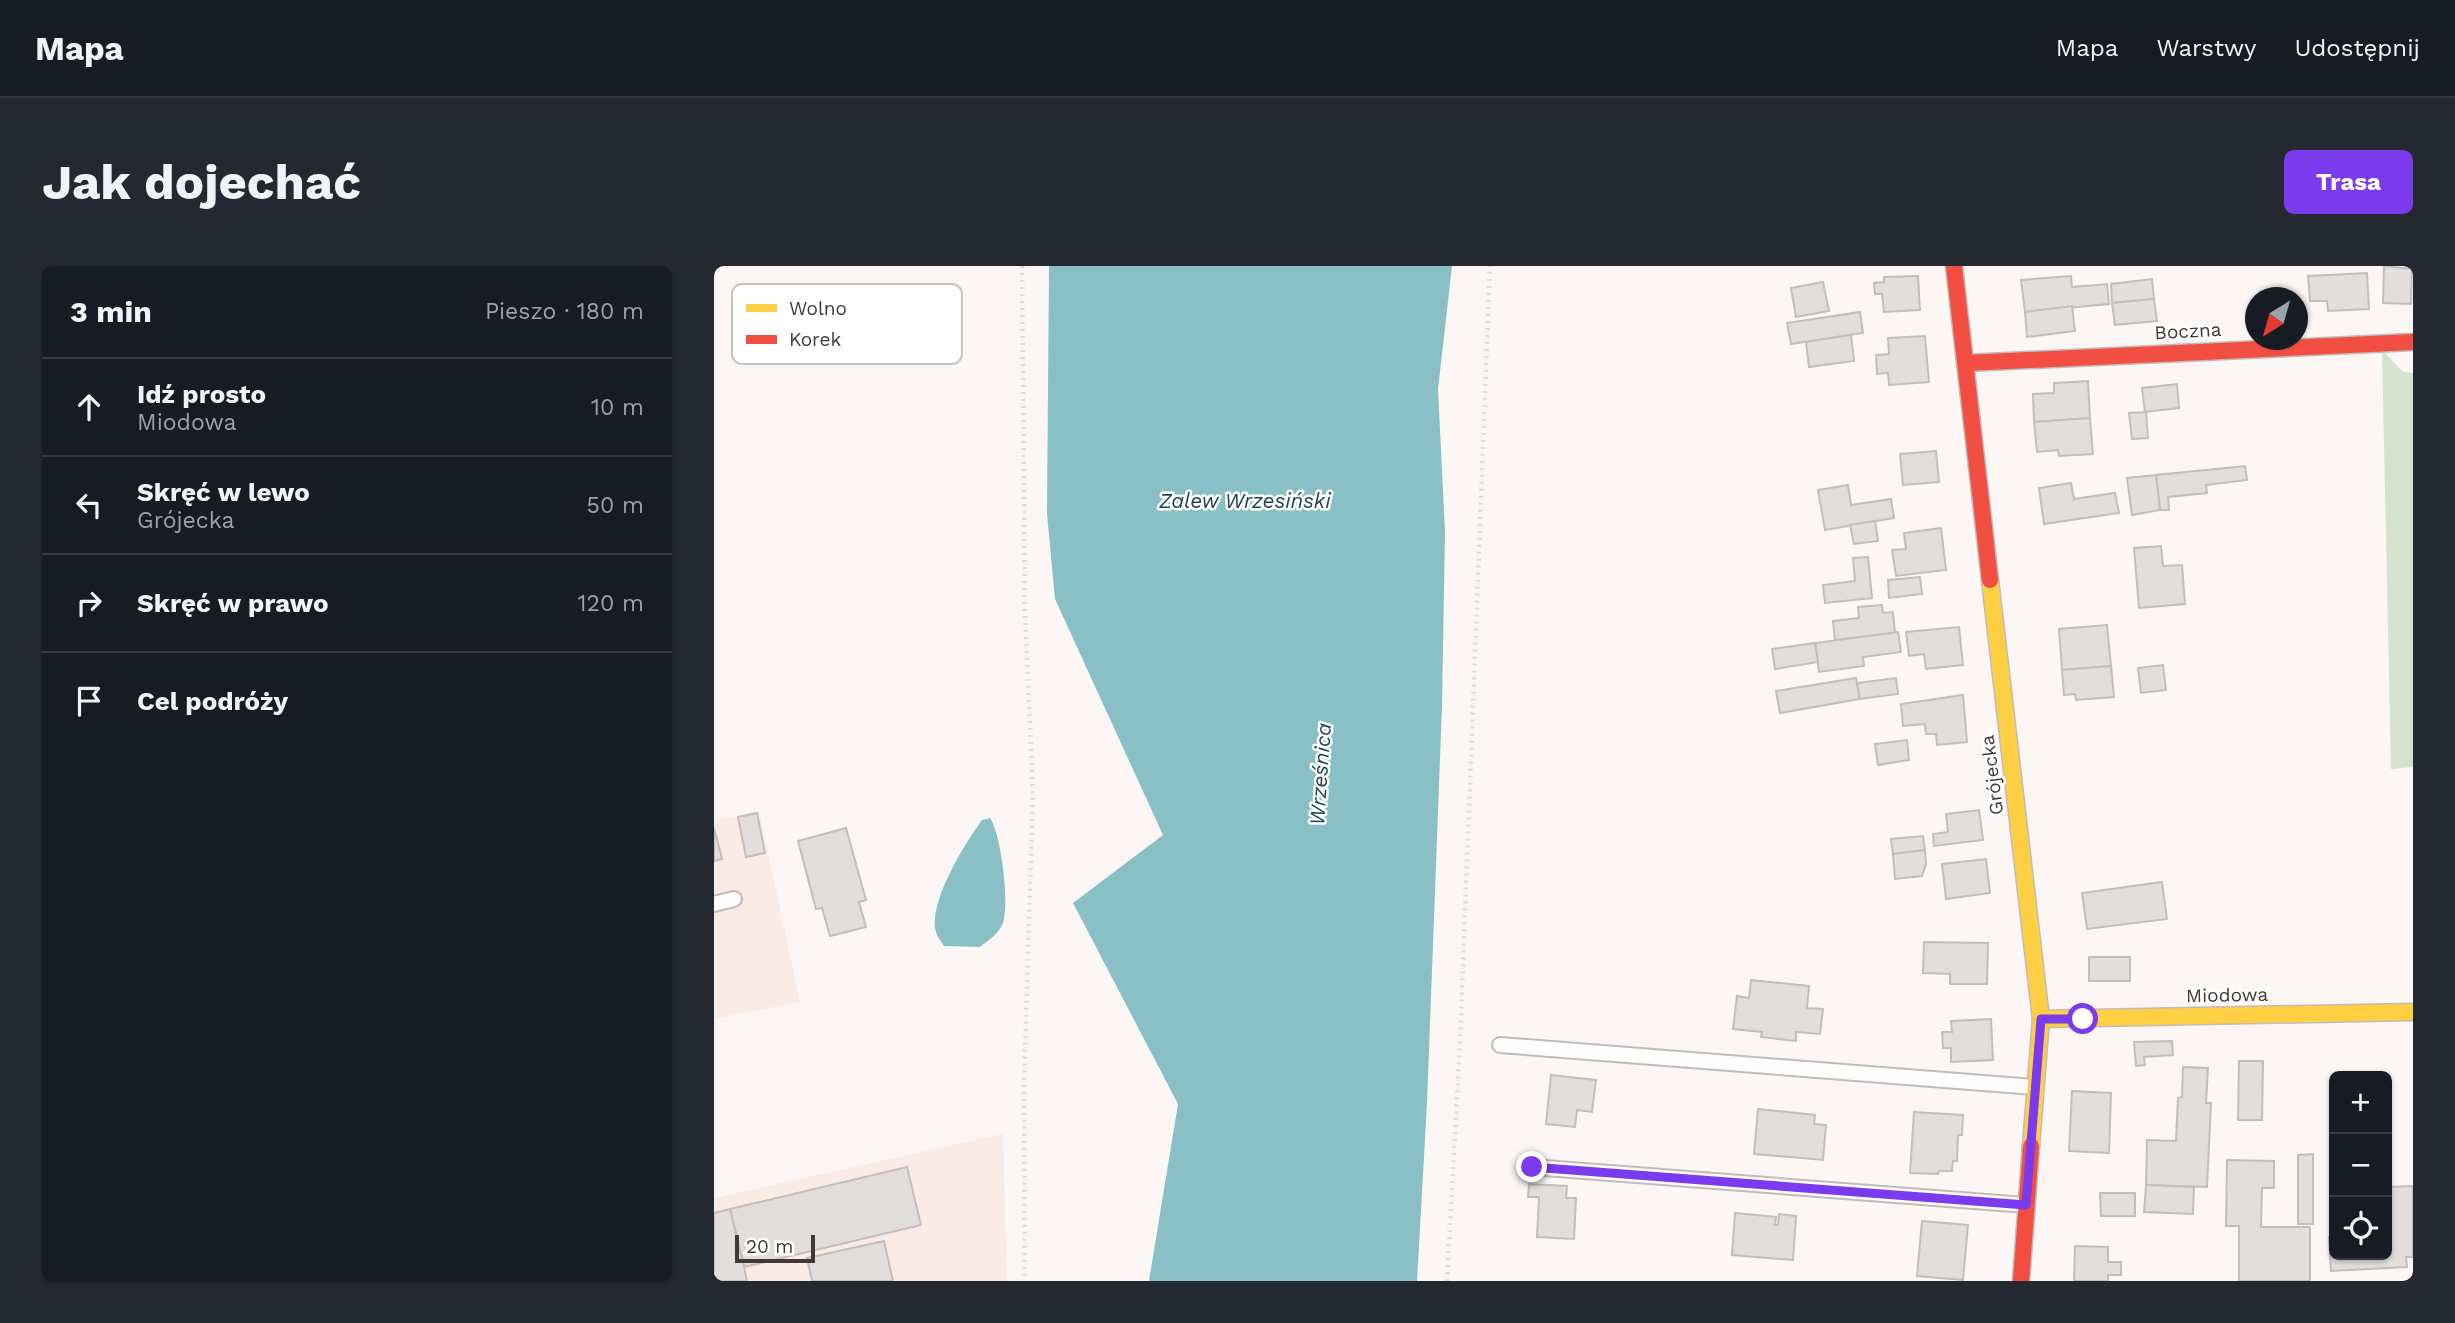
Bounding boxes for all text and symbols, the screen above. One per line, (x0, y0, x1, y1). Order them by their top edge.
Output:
text: Mapa (35, 29, 124, 68)
text: Mapa (2056, 34, 2118, 62)
text: Warstwy (2156, 34, 2257, 62)
text: Udostępnij (2295, 34, 2420, 62)
button: Trasa (2284, 150, 2413, 214)
text: Jak dojechać (42, 153, 361, 211)
legend (732, 284, 962, 364)
north arrow (2245, 287, 2308, 350)
text: 3 min (70, 294, 152, 329)
text: Wolno (789, 297, 847, 320)
text: Pieszo · 180 m (485, 298, 644, 325)
street label: Boczna (2154, 318, 2222, 344)
text: Korek (789, 328, 841, 351)
text: Idź prosto (137, 379, 266, 409)
icon: ahead (70, 388, 108, 426)
text: 10 m (591, 394, 644, 421)
text: Miodowa (137, 409, 236, 436)
text: Skręć w lewo (137, 477, 310, 507)
icon: left (70, 486, 108, 524)
water label: Zalew Wrzesiński (1158, 488, 1331, 513)
text: 50 m (587, 492, 644, 519)
text: Grójecka (137, 507, 235, 534)
icon: right (70, 584, 108, 622)
text: Skręć w prawo (137, 588, 329, 618)
text: 120 m (578, 590, 644, 617)
icon: arrive (70, 682, 108, 720)
text: Cel podróży (137, 686, 288, 716)
water label: Wrześnica (1304, 722, 1336, 826)
street label: Grójecka (1976, 733, 2008, 816)
street label: Miodowa (2186, 983, 2268, 1007)
route start (2067, 1003, 2098, 1034)
map controls (2329, 1071, 2392, 1260)
button: + (2329, 1071, 2392, 1134)
button: − (2329, 1134, 2392, 1197)
route end (1516, 1151, 1547, 1182)
button: locate (2329, 1197, 2392, 1260)
scale bar (735, 1232, 816, 1264)
text: 20 m (746, 1235, 793, 1258)

